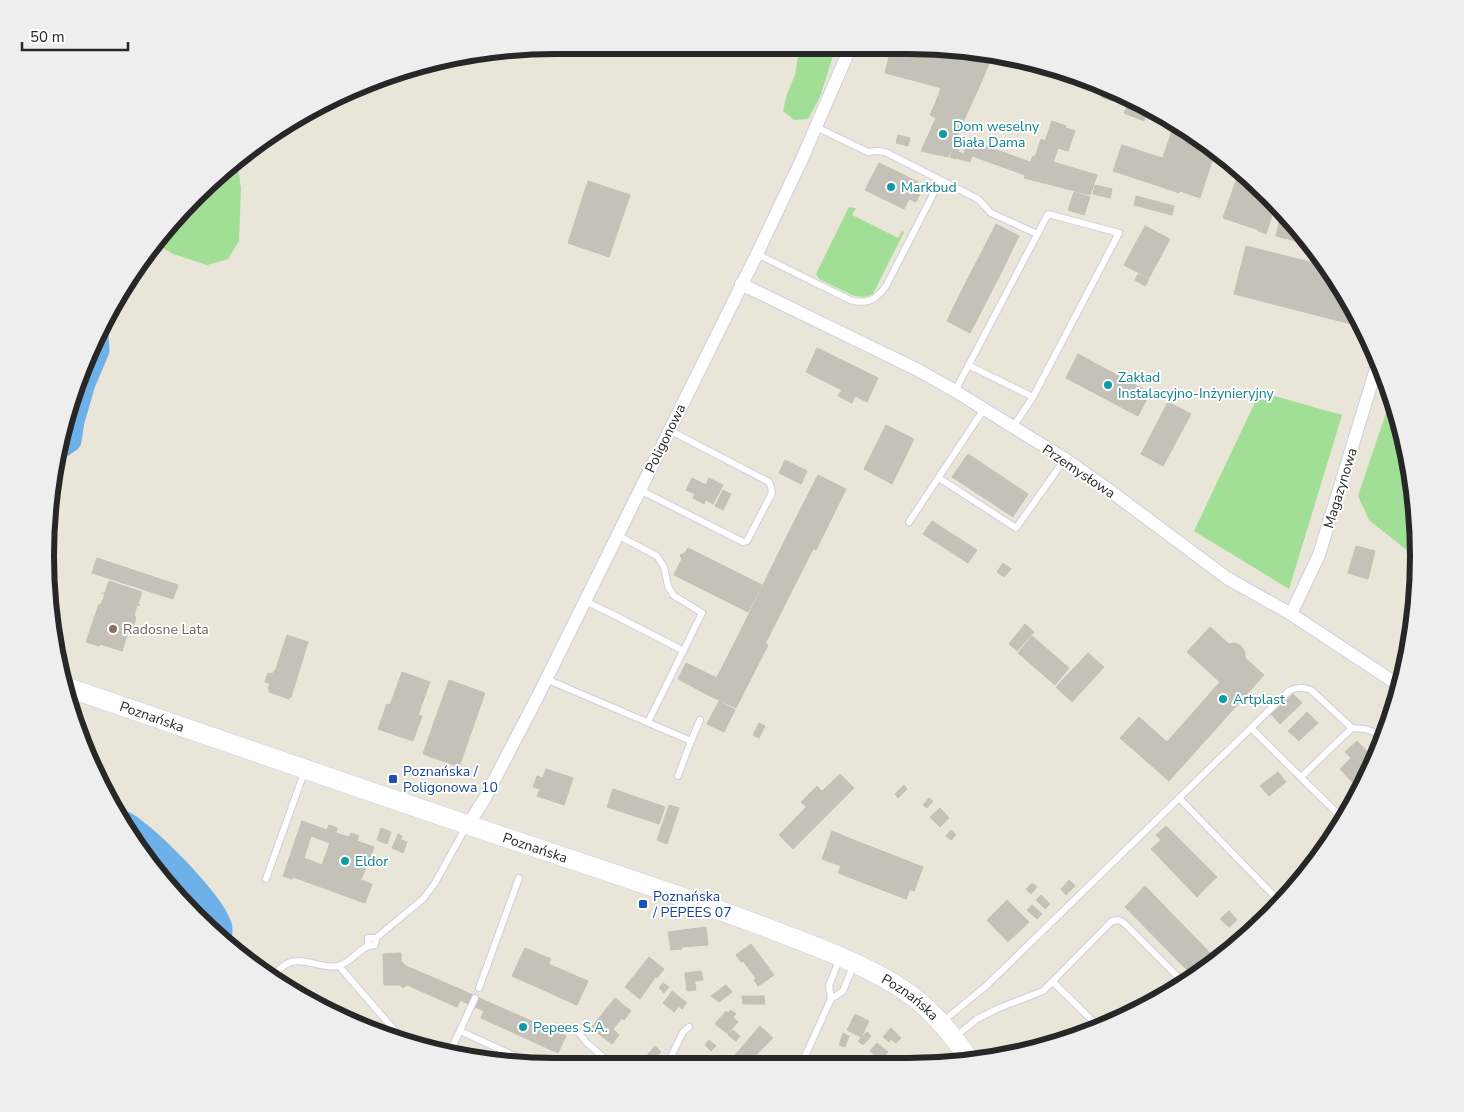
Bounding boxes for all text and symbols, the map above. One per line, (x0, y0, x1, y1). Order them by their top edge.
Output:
scale bar (22, 20, 129, 52)
text: 50 m (30, 27, 65, 47)
place label: Dom weselny Biała Dama (953, 117, 1040, 152)
marker: Dom weselny Biała Dama (937, 128, 949, 140)
place label: Markbud (901, 178, 957, 197)
marker: Markbud (885, 181, 897, 193)
place label: Zakład Instalacyjno-Inżynieryjny (1118, 368, 1275, 403)
marker: Zakład Instalacyjno-Inżynieryjny (1102, 379, 1114, 391)
street label: Poligonowa (641, 401, 690, 476)
street label: Przemysłowa (1039, 440, 1119, 503)
street label: Magazynowa (1319, 446, 1362, 531)
place label: Radosne Lata (123, 620, 209, 639)
marker: Radosne Lata (107, 623, 119, 635)
place label: Artplast (1233, 690, 1285, 709)
marker: Artplast (1217, 693, 1229, 705)
street label: Poznańska (117, 697, 187, 737)
place label: Poznańska / Poligonowa 10 (403, 762, 498, 797)
marker: Poznańska / Poligonowa 10 (387, 773, 399, 785)
street label: Poznańska (500, 828, 570, 868)
place label: Eldor (355, 852, 388, 871)
marker: Eldor (339, 855, 351, 867)
place label: Poznańska / PEPEES 07 (652, 887, 732, 922)
marker: Poznańska / PEPEES 07 (637, 898, 649, 910)
street label: Poznańska (878, 970, 943, 1025)
place label: Pepees S.A. (533, 1018, 608, 1037)
marker: Pepees S.A. (517, 1021, 529, 1033)

